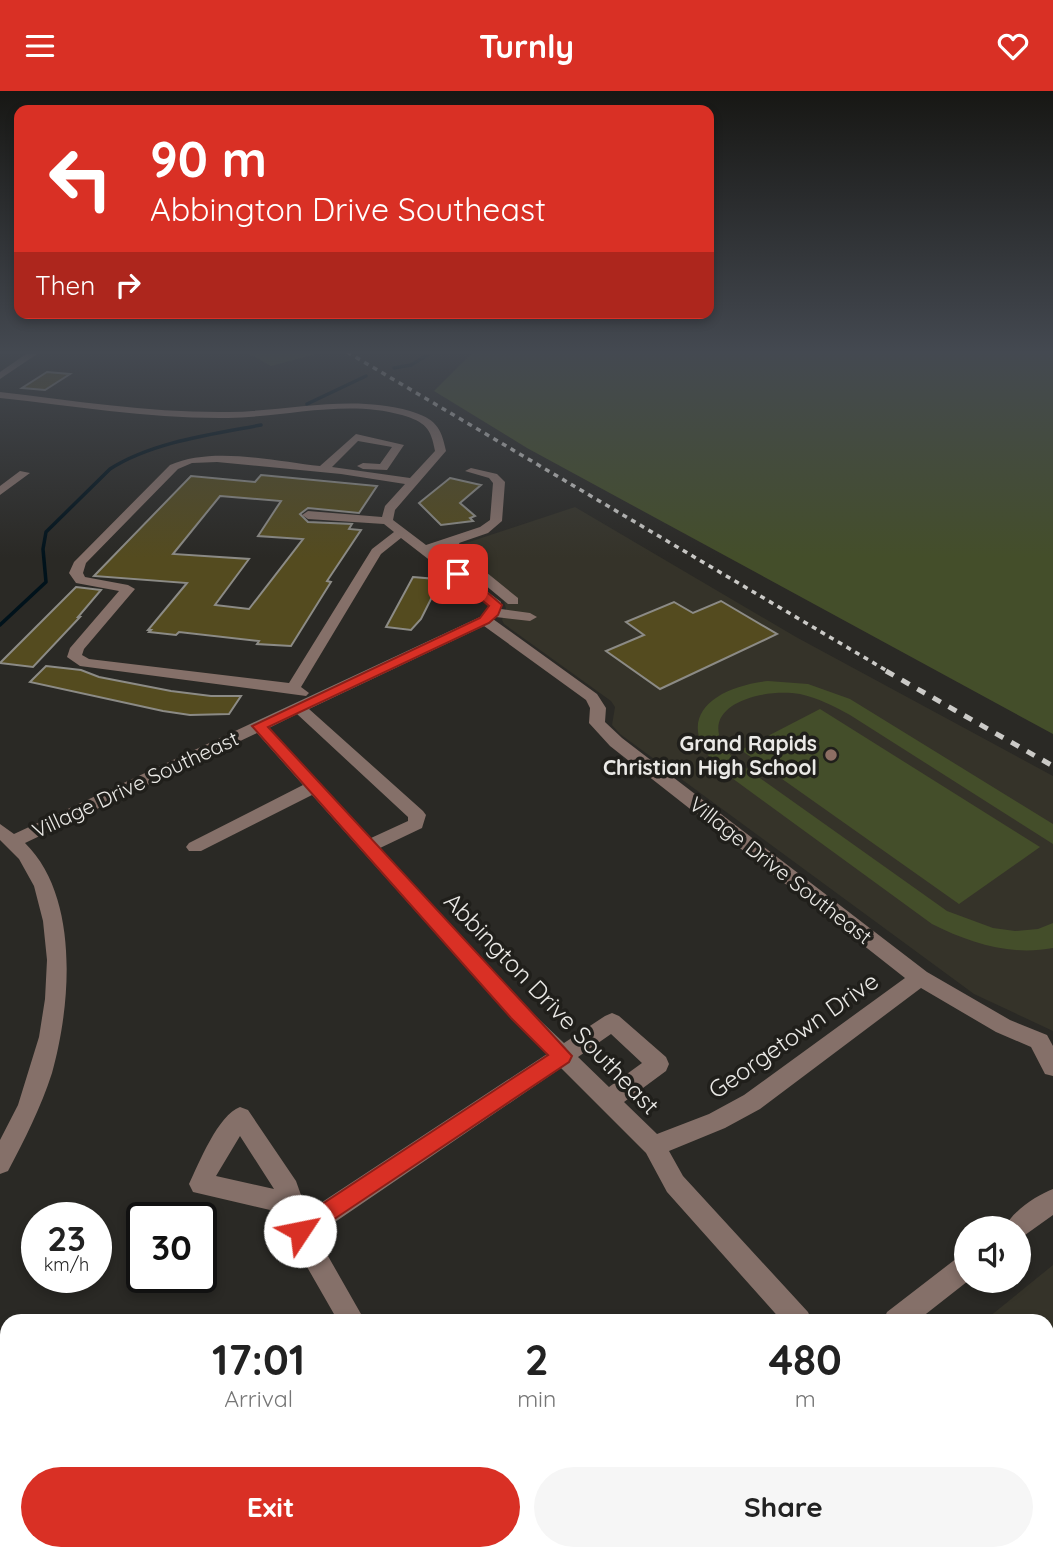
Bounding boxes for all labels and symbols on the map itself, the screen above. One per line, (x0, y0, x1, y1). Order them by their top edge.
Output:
pin (428, 544, 488, 604)
street label: Village Drive Southeast (28, 725, 242, 843)
place label: Grand Rapids Christian High School (603, 730, 817, 780)
marker: Grand Rapids Christian High School (823, 747, 839, 763)
street label: Village Drive Southeast (685, 791, 877, 949)
street label: Abbington Drive Southeast (438, 886, 666, 1120)
street label: Georgetown Drive (702, 965, 884, 1105)
position arrow (263, 1194, 337, 1268)
speed limit sign: 30 (126, 1202, 217, 1293)

